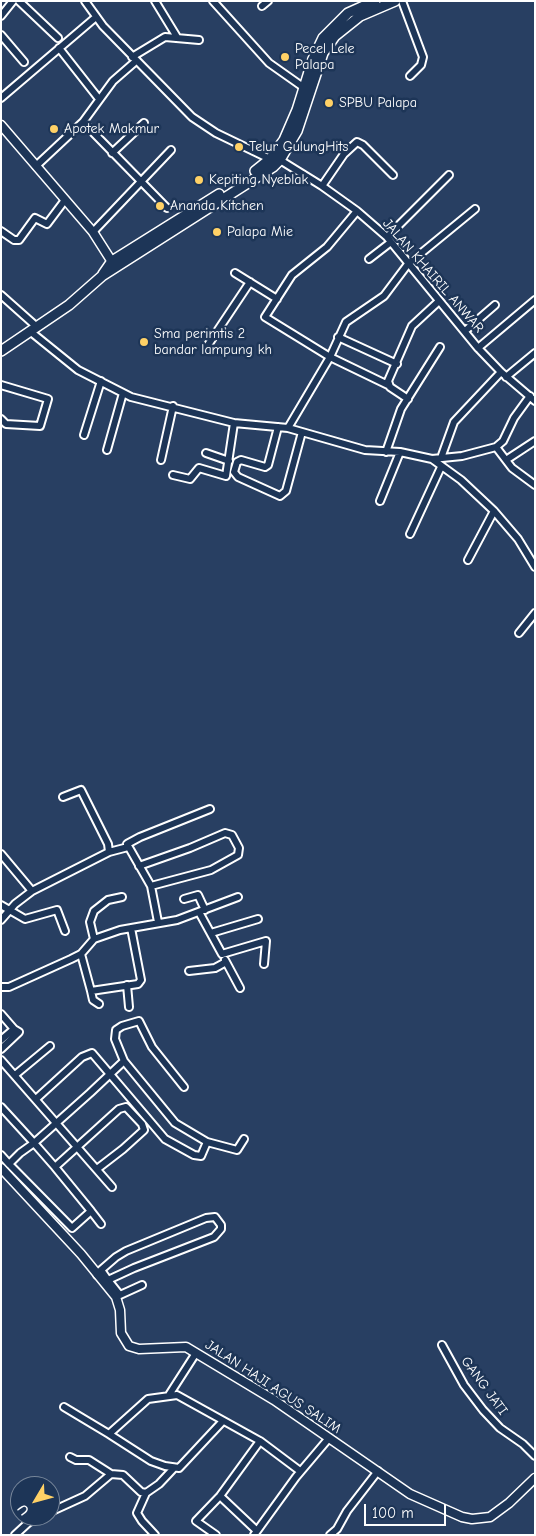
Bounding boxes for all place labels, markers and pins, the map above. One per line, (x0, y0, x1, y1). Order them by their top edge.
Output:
place label: Pecel Lele Palapa (295, 41, 355, 74)
marker: Pecel Lele Palapa (279, 51, 291, 63)
place label: SPBU Palapa (339, 95, 417, 111)
marker: SPBU Palapa (323, 97, 335, 109)
place label: Apotek Makmur (64, 121, 159, 137)
marker: Apotek Makmur (48, 123, 60, 135)
place label: Telur GulungHits (249, 139, 348, 155)
marker: Telur GulungHits (233, 141, 245, 153)
place label: Kepiting Nyeblak (209, 172, 308, 188)
marker: Kepiting Nyeblak (193, 174, 205, 186)
place label: Ananda Kitchen (170, 198, 264, 214)
marker: Ananda Kitchen (154, 200, 166, 212)
place label: Palapa Mie (227, 224, 293, 240)
marker: Palapa Mie (211, 226, 223, 238)
place label: Sma perimtis 2 bandar lampung kh (154, 326, 272, 358)
marker: Sma perimtis 2 bandar lampung kh (138, 336, 150, 348)

